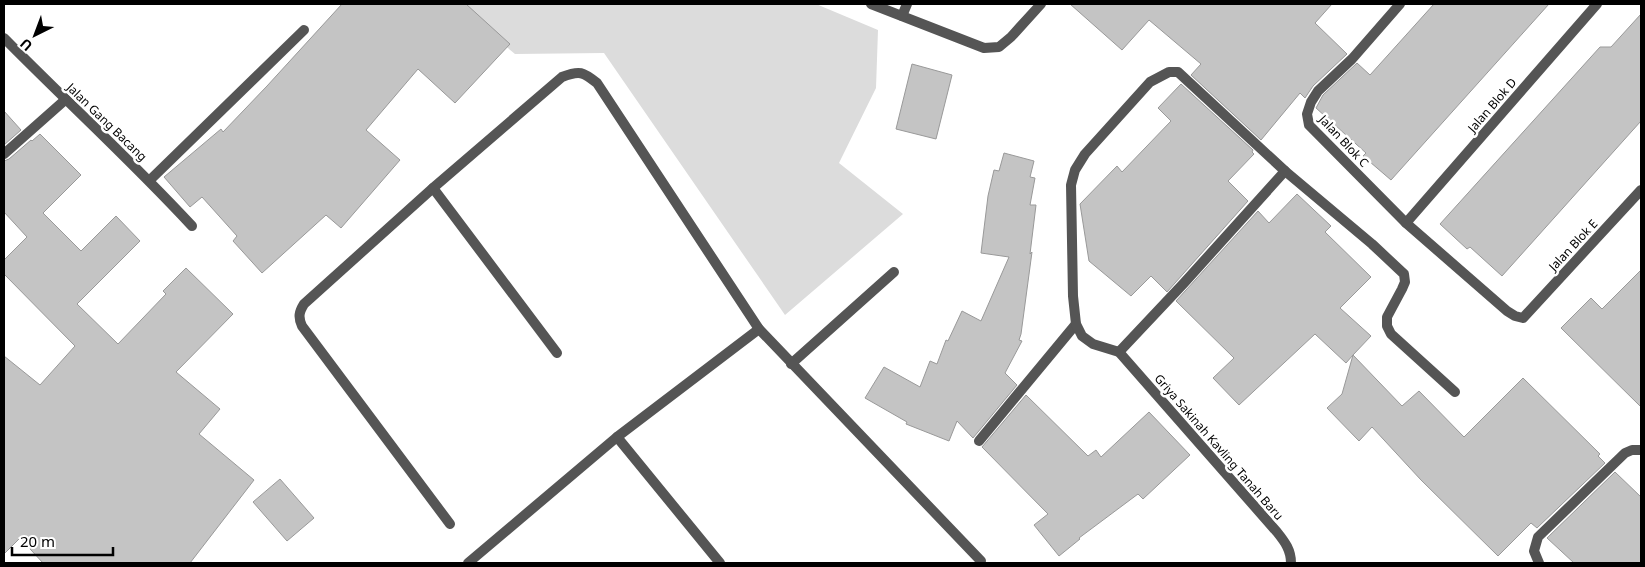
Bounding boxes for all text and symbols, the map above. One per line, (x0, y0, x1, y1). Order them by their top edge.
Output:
north arrow (10, 10, 60, 60)
text: U (16, 34, 36, 56)
street label: Jalan Blok D (1463, 74, 1520, 137)
street label: Jalan Gang Bacang (62, 79, 151, 165)
street label: Jalan Blok C (1315, 110, 1373, 171)
street label: Jalan Blok E (1544, 216, 1601, 275)
street label: Griya Sakinah Kavling Tanah Baru (1151, 370, 1287, 524)
scale bar (12, 524, 114, 556)
text: 20 m (20, 531, 55, 551)

